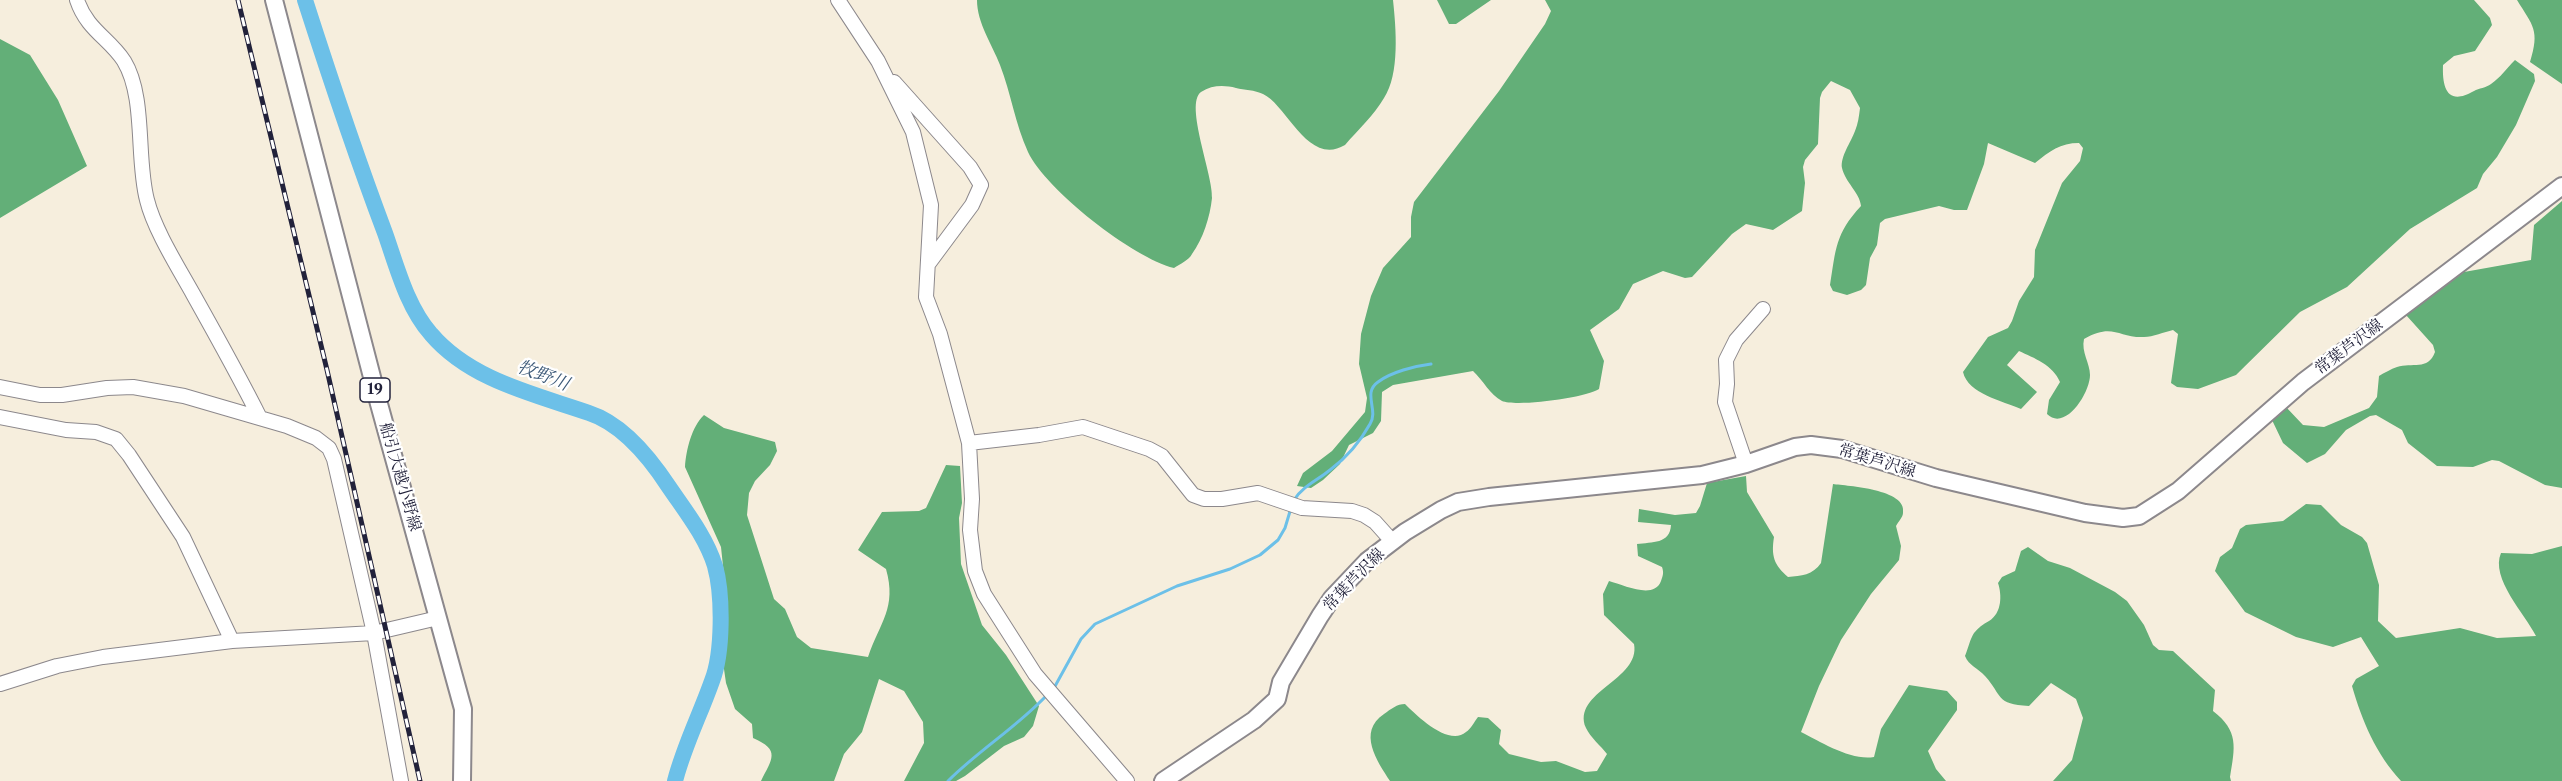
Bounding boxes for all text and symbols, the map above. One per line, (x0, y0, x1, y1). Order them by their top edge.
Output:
street label: 常葉芦沢線 (2311, 315, 2387, 379)
water label: 牧野川 (514, 356, 572, 396)
road number: 19 (360, 378, 390, 402)
street label: 船引大越小野線 (375, 421, 425, 533)
street label: 常葉芦沢線 (1836, 440, 1918, 482)
street label: 常葉芦沢線 (1319, 545, 1389, 615)

